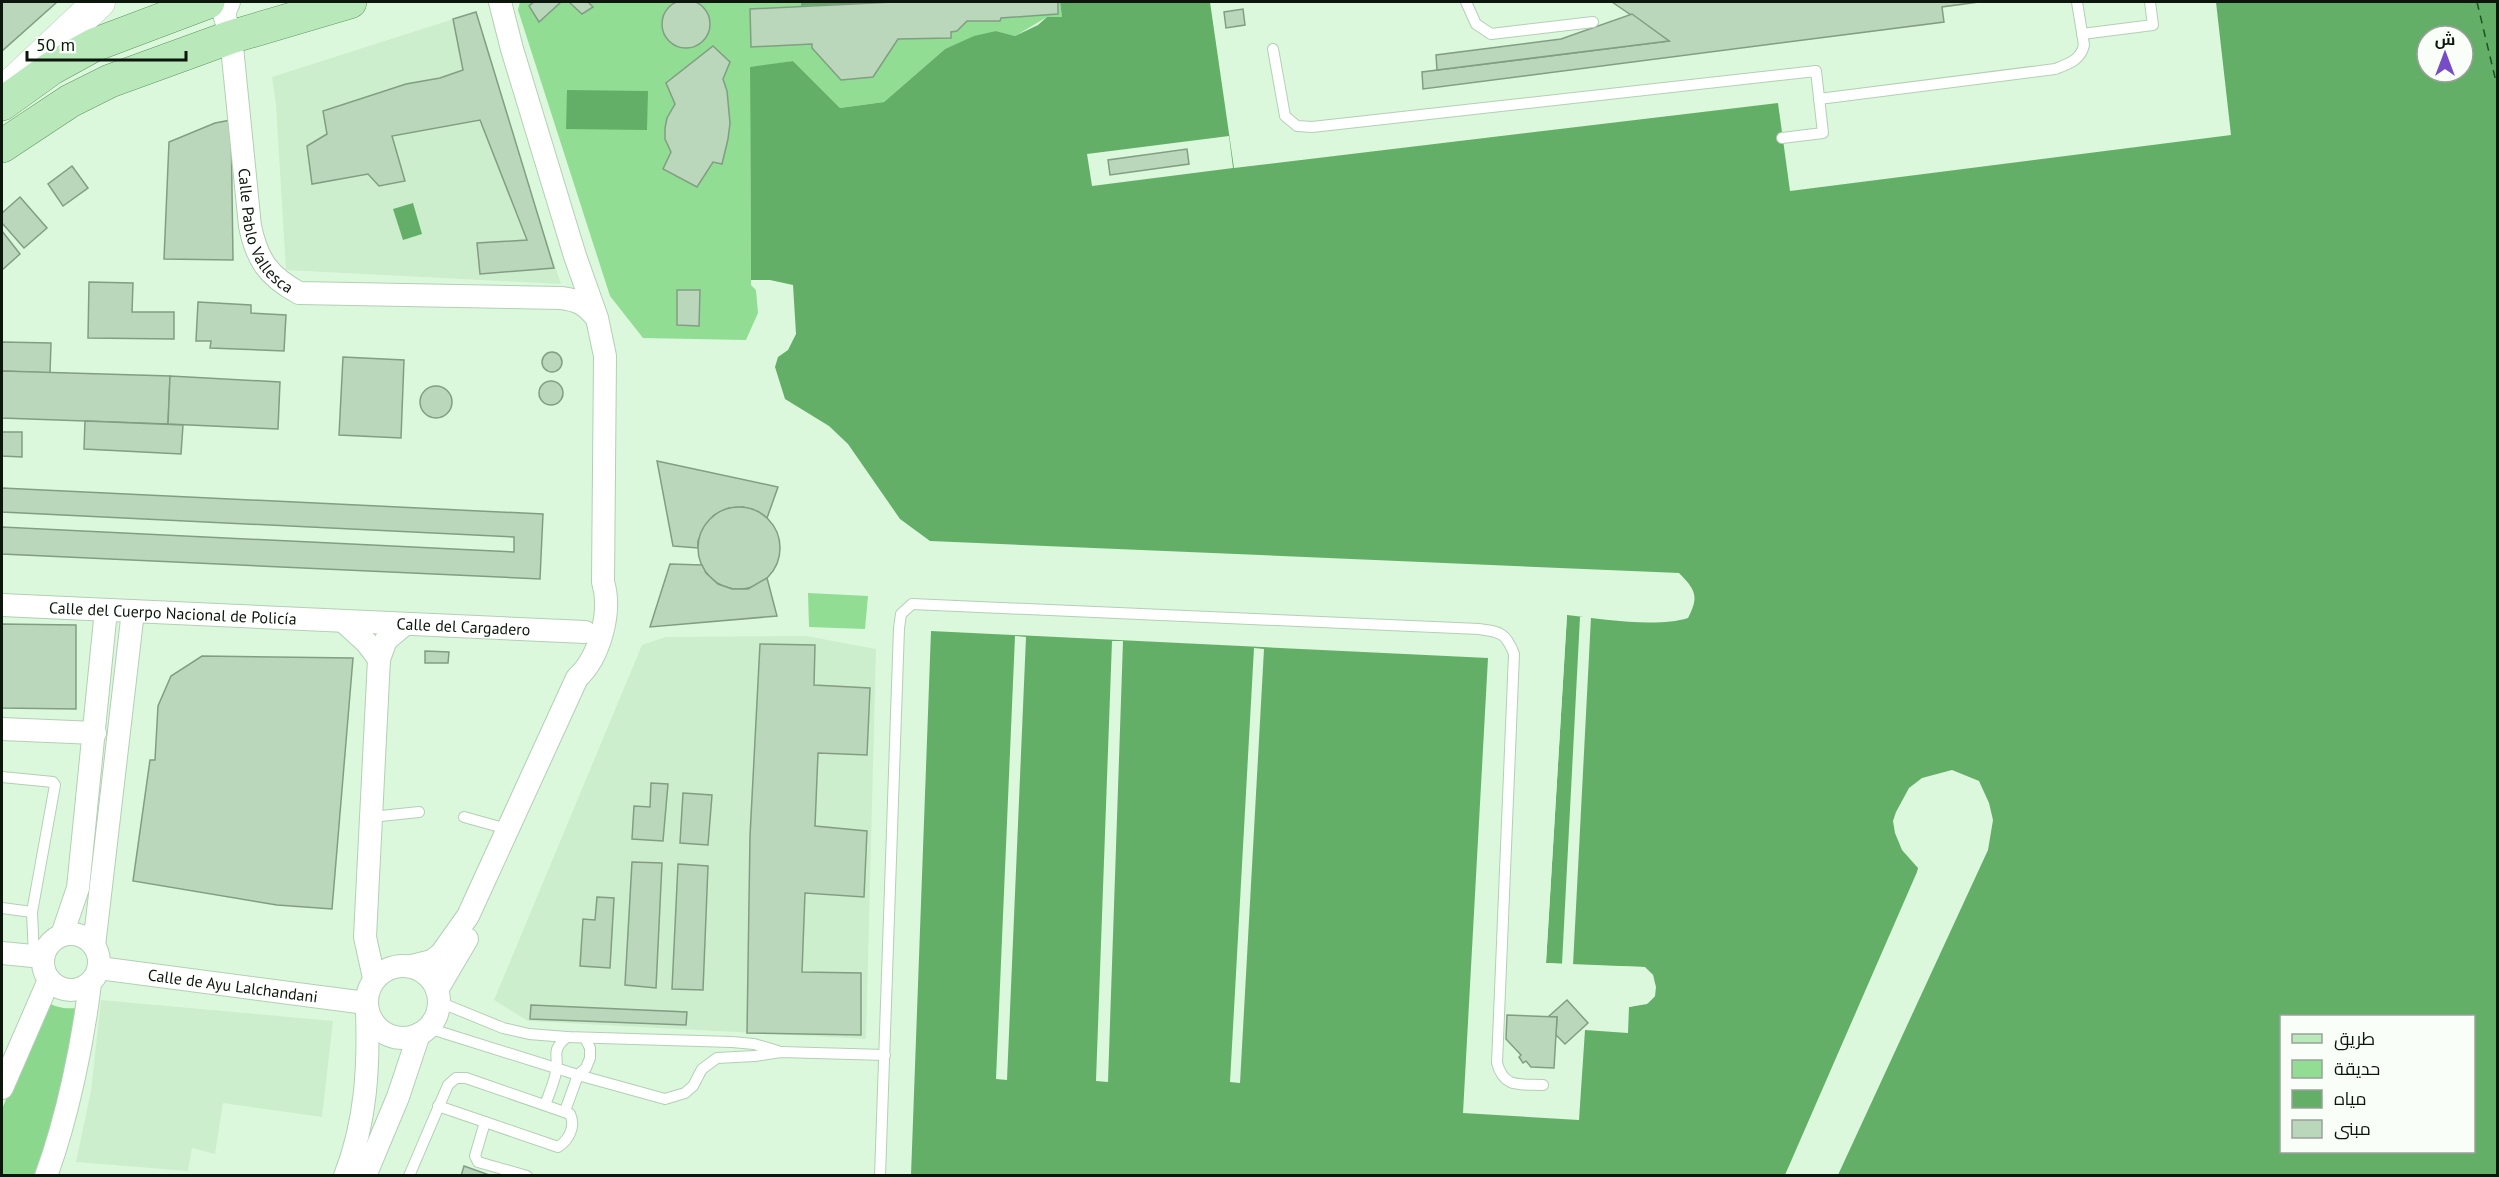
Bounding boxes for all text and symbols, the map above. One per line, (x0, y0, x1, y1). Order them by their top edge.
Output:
scale bar (27, 24, 186, 62)
north arrow (2415, 24, 2475, 84)
text: ش (2435, 29, 2455, 49)
text: 50 m (36, 33, 75, 56)
street label: Calle Pablo Vallesca (234, 167, 297, 297)
street label: Calle del Cuerpo Nacional de Policía (49, 597, 297, 629)
street label: Calle del Cargadero (396, 613, 531, 639)
street label: Calle de Ayu Lalchandani (147, 965, 319, 1007)
legend (2280, 1015, 2475, 1153)
text: طريق (2334, 1027, 2375, 1051)
text: حديقة (2334, 1057, 2380, 1080)
text: مياه (2334, 1087, 2367, 1110)
text: مبنى (2334, 1117, 2371, 1140)

